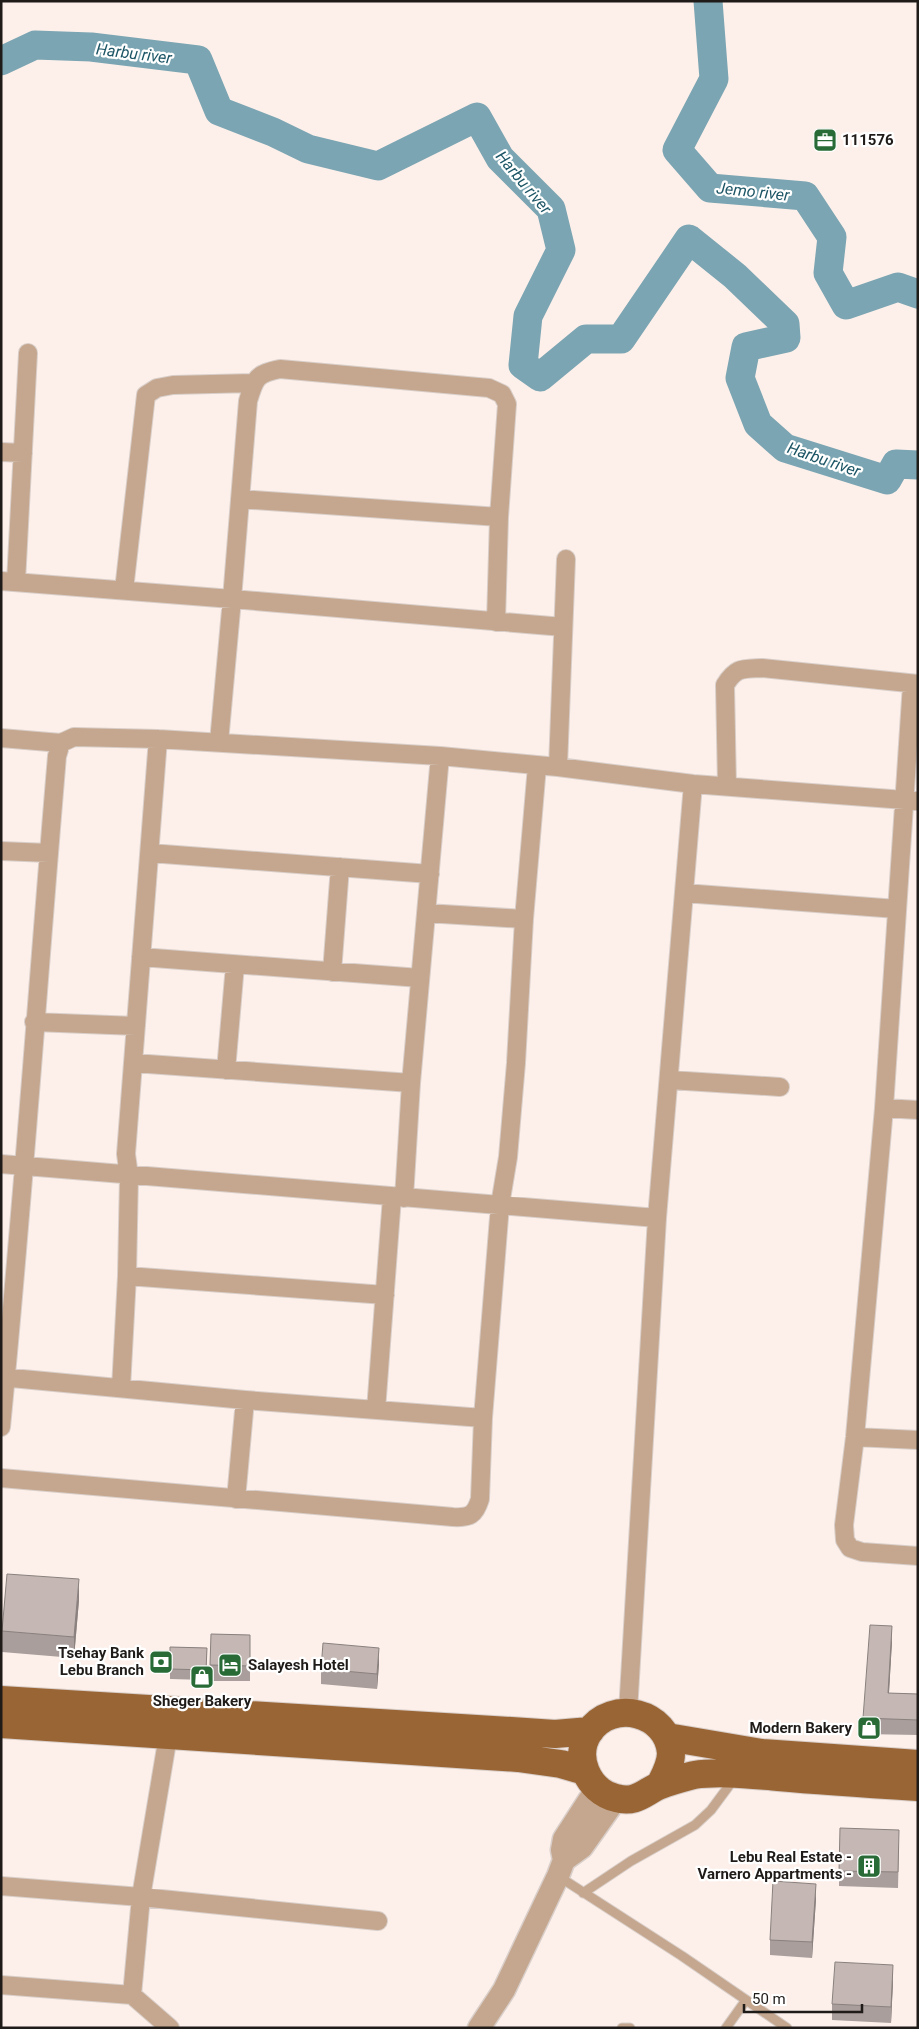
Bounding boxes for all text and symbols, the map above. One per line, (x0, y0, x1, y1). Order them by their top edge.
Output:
water label: Harbu river (95, 39, 174, 68)
office icon: 111576 (812, 127, 838, 153)
place label: 111576 (842, 131, 894, 149)
water label: Harbu river (492, 147, 556, 218)
water label: Jemo river (716, 178, 791, 205)
water label: Harbu river (785, 438, 864, 481)
place label: Tsehay Bank Lebu Branch (58, 1644, 145, 1679)
bank icon: Tsehay Bank Lebu Branch (148, 1649, 174, 1675)
hotel icon: Salayesh Hotel (217, 1652, 243, 1678)
place label: Salayesh Hotel (248, 1656, 349, 1674)
shop icon: Sheger Bakery (189, 1664, 215, 1690)
place label: Sheger Bakery (153, 1692, 252, 1710)
shop icon: Modern Bakery (856, 1715, 882, 1741)
place label: Modern Bakery (749, 1719, 852, 1737)
place label: Lebu Real Estate - Varnero Appartments - (697, 1848, 852, 1883)
building icon: Lebu Real Estate - Varnero Appartments - (856, 1853, 882, 1879)
scale bar (744, 1982, 862, 2014)
text: 50 m (752, 1990, 786, 2008)

